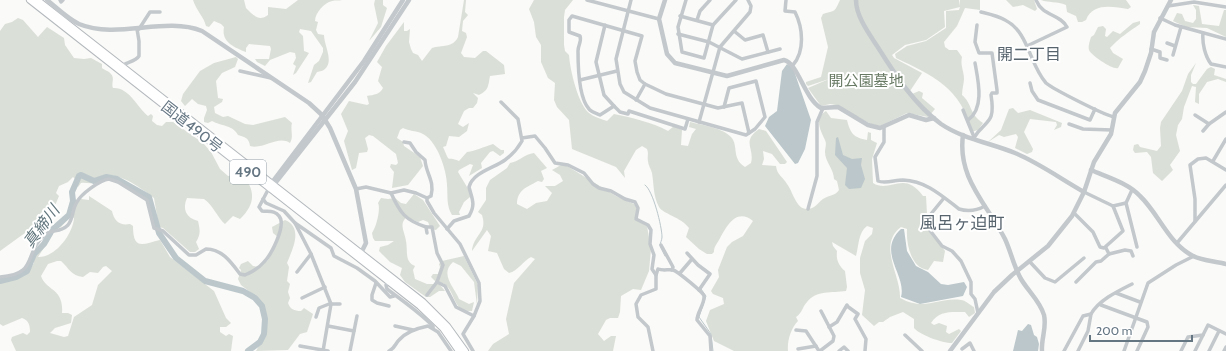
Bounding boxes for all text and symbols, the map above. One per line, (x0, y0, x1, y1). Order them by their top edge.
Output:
district label: 開二丁目 (997, 45, 1061, 64)
park label: 開公園墓地 (828, 72, 904, 90)
street label: 国道490号 (158, 98, 226, 156)
road number: 490 (230, 160, 266, 184)
water label: 真締川 (19, 200, 65, 251)
district label: 風呂ヶ迫町 (920, 213, 1005, 233)
scale bar (1090, 317, 1192, 343)
text: 200 m (1096, 323, 1132, 338)

